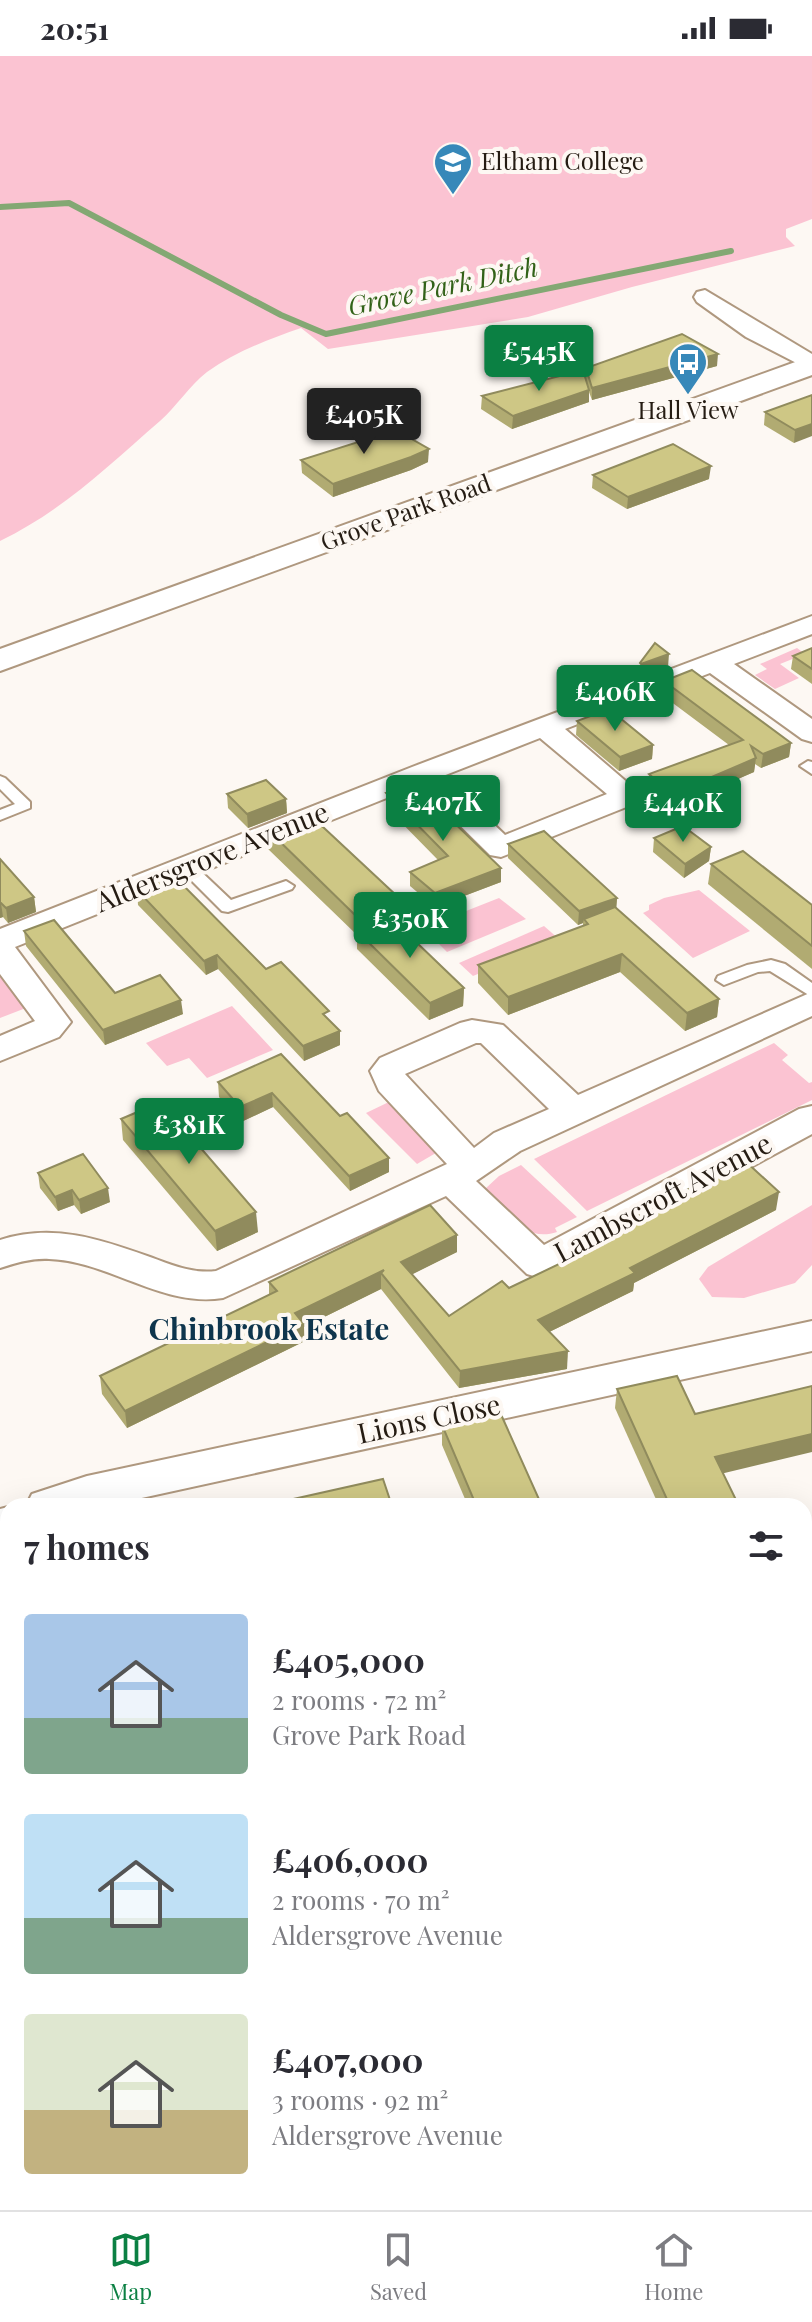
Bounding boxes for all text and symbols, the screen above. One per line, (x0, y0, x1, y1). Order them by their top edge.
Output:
text: 20:51 (40, 8, 109, 48)
school or university icon: Eltham College (432, 141, 474, 196)
place label: Eltham College (481, 144, 644, 176)
water label: Grove Park Ditch (344, 248, 541, 323)
pin: £545K (483, 325, 595, 393)
text: £545K (502, 333, 576, 368)
bus stop icon: Hall View (667, 341, 709, 396)
pin: £405K (308, 388, 420, 456)
place label: Hall View (638, 393, 739, 425)
text: £405K (325, 396, 403, 431)
street label: Grove Park Road (316, 465, 495, 557)
pin: £406K (559, 665, 671, 733)
text: £406K (575, 673, 655, 708)
pin: £407K (387, 775, 499, 843)
pin: £440K (627, 776, 739, 844)
text: £407K (404, 783, 482, 818)
text: £440K (643, 784, 723, 819)
street label: Aldersgrove Avenue (88, 792, 334, 920)
pin: £350K (354, 892, 466, 960)
text: £350K (372, 900, 448, 935)
pin: £381K (133, 1098, 245, 1166)
text: £381K (153, 1106, 225, 1141)
street label: Lambscroft Avenue (547, 1124, 778, 1270)
district label: Chinbrook Estate (149, 1308, 389, 1348)
street label: Lions Close (354, 1384, 504, 1451)
text: 7 homes (24, 1523, 150, 1569)
icon: filters (744, 1524, 788, 1568)
text: £405,000 (272, 1636, 425, 1682)
icon: home (88, 1646, 184, 1742)
text: 2 rooms · 72 m² (272, 1682, 446, 1717)
text: Grove Park Road (272, 1717, 466, 1752)
text: £406,000 (272, 1836, 428, 1882)
icon: home (88, 1846, 184, 1942)
text: 2 rooms · 70 m² (272, 1882, 450, 1917)
text: Aldersgrove Avenue (272, 1917, 503, 1952)
text: £407,000 (272, 2036, 424, 2082)
icon: home (88, 2046, 184, 2142)
text: 3 rooms · 92 m² (272, 2082, 448, 2117)
text: Aldersgrove Avenue (272, 2117, 503, 2152)
tab: Map (109, 2228, 153, 2306)
tab: Saved (370, 2228, 427, 2306)
tab: Home (644, 2228, 703, 2306)

